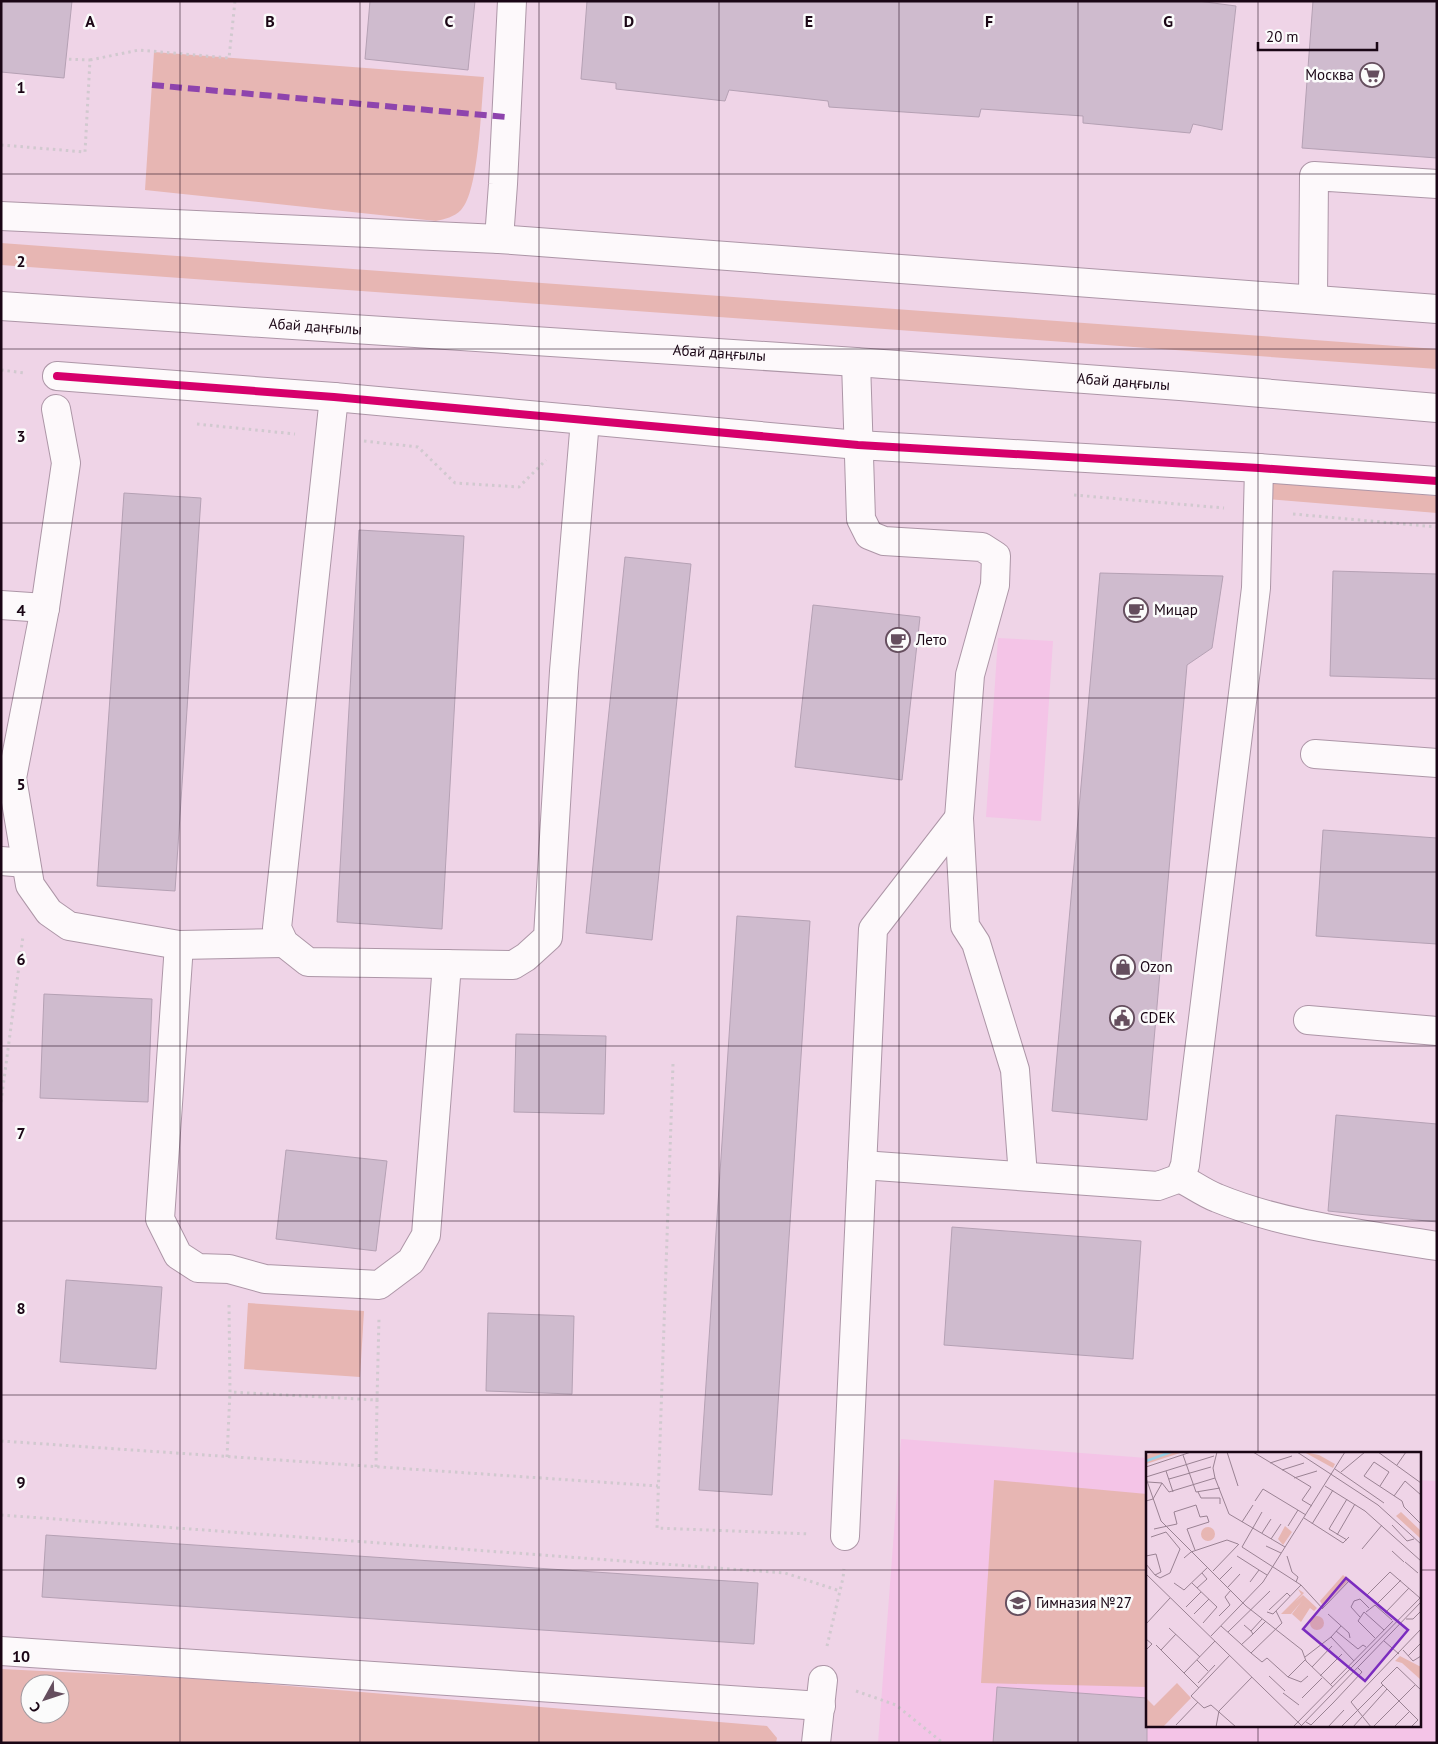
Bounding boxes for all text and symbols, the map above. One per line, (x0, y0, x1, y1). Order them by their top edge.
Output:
text: A (85, 11, 95, 31)
text: B (265, 11, 275, 31)
text: C (445, 11, 454, 31)
text: D (624, 11, 634, 31)
text: E (805, 11, 813, 31)
text: F (985, 11, 993, 31)
text: G (1163, 11, 1173, 31)
scale bar (1258, 20, 1377, 52)
text: 20 m (1266, 27, 1299, 46)
supermarket icon: Москва (1359, 62, 1385, 88)
place label: Москва (1305, 65, 1354, 84)
text: 1 (16, 77, 26, 97)
text: 2 (16, 251, 26, 271)
street label: Абай даңғылы (268, 314, 363, 339)
street label: Абай даңғылы (672, 340, 767, 365)
street label: Абай даңғылы (1076, 368, 1171, 394)
text: 3 (16, 426, 26, 446)
cafe icon: Мицар (1123, 597, 1149, 623)
text: 4 (16, 600, 26, 620)
place label: Мицар (1154, 600, 1198, 619)
cafe icon: Лето (885, 627, 911, 653)
place label: Лето (915, 630, 947, 649)
text: 5 (16, 774, 26, 794)
text: 6 (16, 949, 26, 969)
shop icon: Ozon (1110, 954, 1136, 980)
place label: Ozon (1140, 957, 1173, 976)
public building icon: CDEK (1109, 1005, 1135, 1031)
place label: CDEK (1140, 1008, 1176, 1027)
text: 7 (16, 1123, 26, 1143)
text: 8 (16, 1298, 26, 1318)
inset map (1146, 1452, 1420, 1726)
text: 9 (16, 1472, 26, 1492)
school or university icon: Гимназия №27 (1005, 1590, 1031, 1616)
place label: Гимназия №27 (1036, 1593, 1132, 1612)
text: 10 (12, 1646, 30, 1666)
north arrow (20, 1674, 70, 1724)
text: С (26, 1698, 44, 1716)

